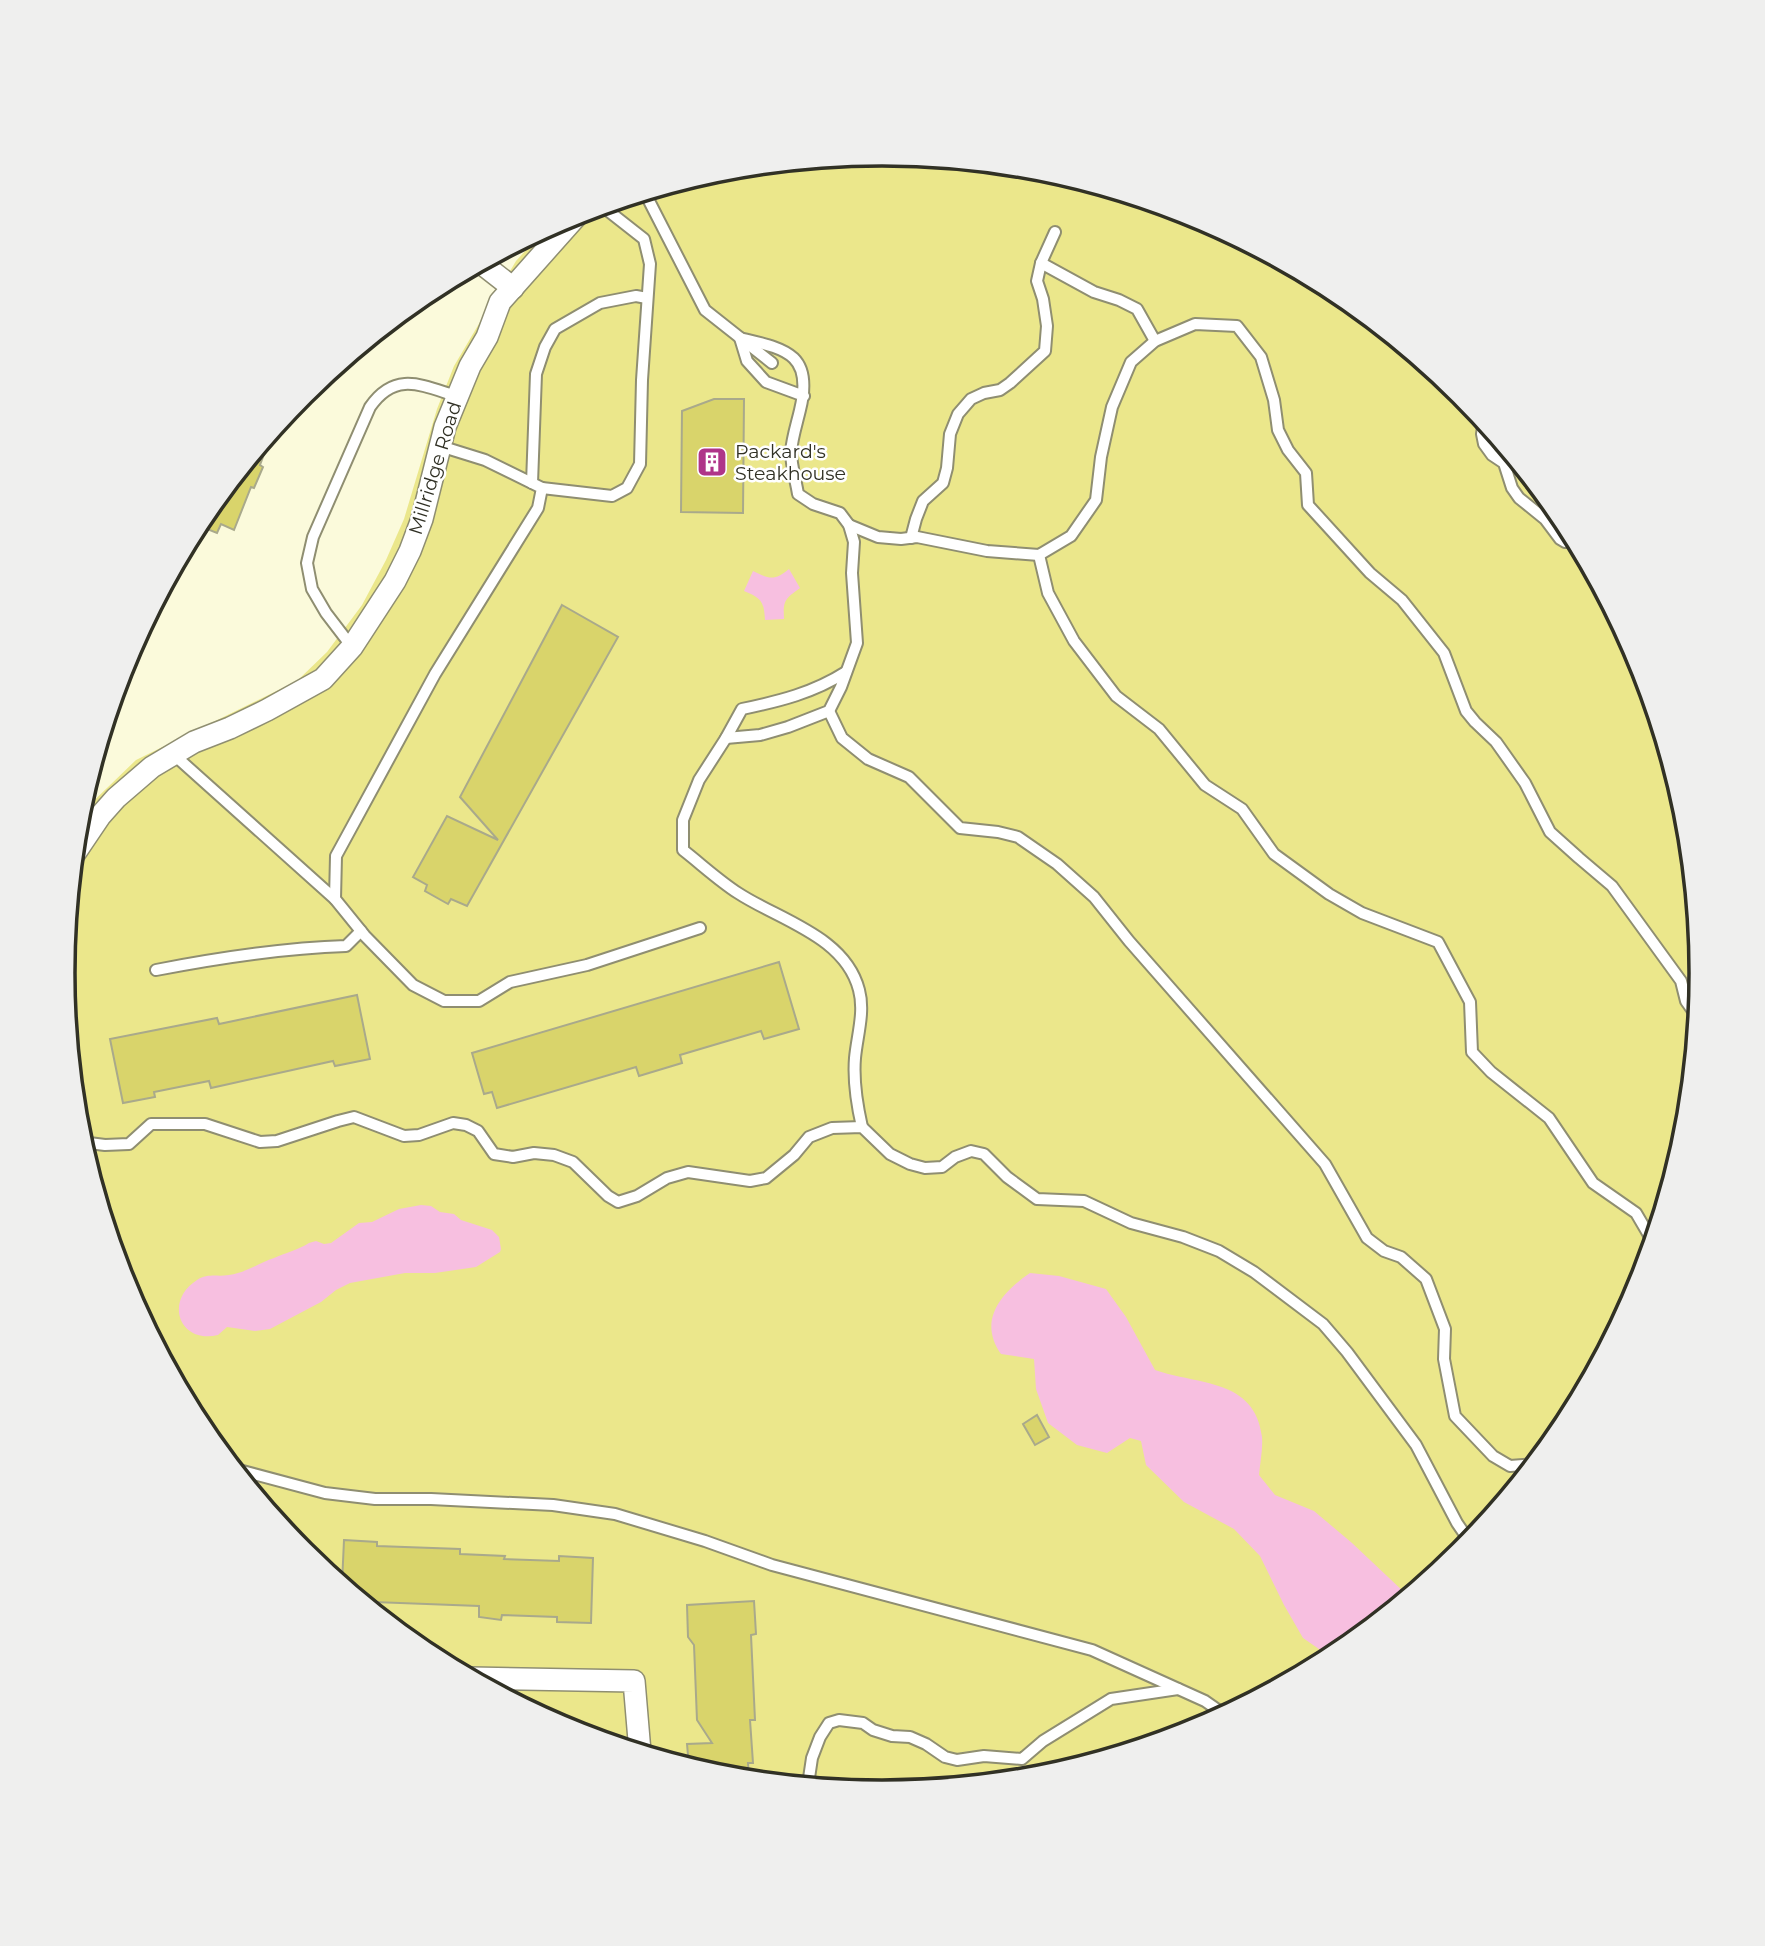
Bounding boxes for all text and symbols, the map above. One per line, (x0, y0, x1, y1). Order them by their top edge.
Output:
street label: Millridge Road (404, 399, 466, 537)
place label: Packard's Steakhouse (735, 440, 846, 485)
building icon: Packard's Steakhouse (695, 445, 729, 479)

